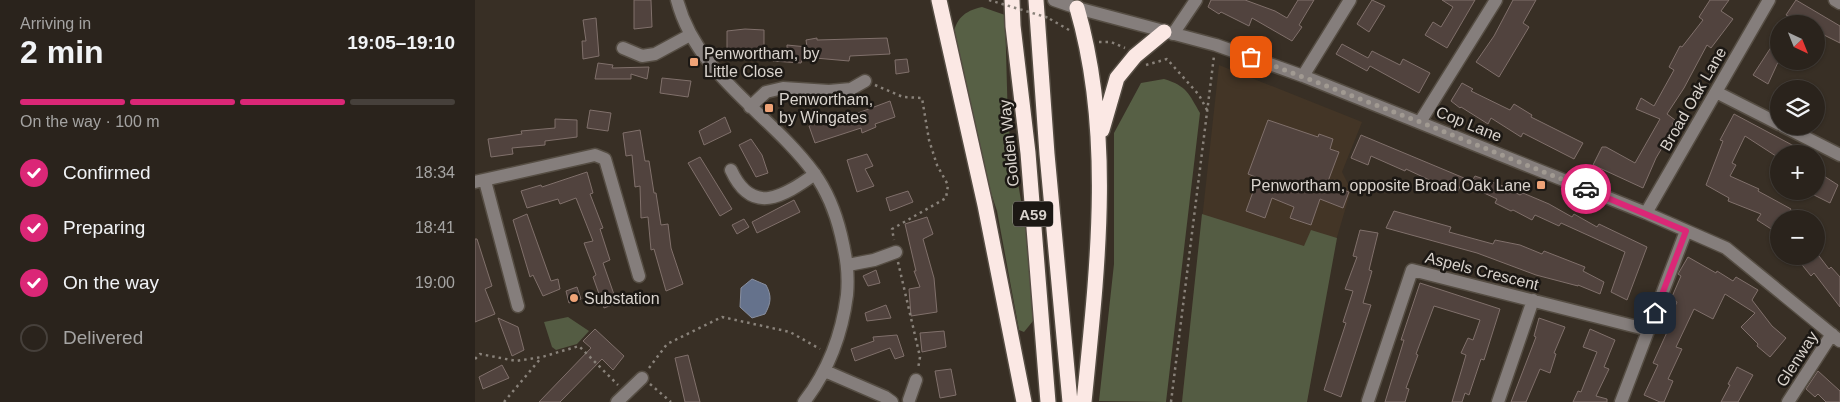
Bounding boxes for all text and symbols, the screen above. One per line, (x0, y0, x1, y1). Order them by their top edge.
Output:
text: Arriving in (20, 15, 91, 32)
north arrow (1770, 15, 1825, 70)
map controls (1770, 15, 1825, 265)
text: 19:05–19:10 (347, 32, 455, 53)
text: 2 min (20, 34, 104, 70)
pin (1230, 36, 1272, 78)
icon: bag (1237, 43, 1265, 71)
street label: Broad Oak Lane (1657, 44, 1730, 154)
place label: Penwortham, by Little Close (704, 45, 820, 80)
marker: Penwortham, by Little Close (688, 56, 700, 68)
button: layers (1770, 80, 1825, 135)
place label: Penwortham, by Wingates (779, 91, 873, 126)
street label: Golden Way (996, 99, 1022, 187)
marker: Penwortham, by Wingates (763, 102, 775, 114)
street label: Cop Lane (1434, 103, 1504, 145)
text: On the way · 100 m (20, 113, 160, 130)
button: + (1770, 145, 1825, 200)
icon: check (20, 159, 48, 187)
text: Confirmed (63, 162, 151, 183)
text: 18:34 (415, 164, 455, 181)
courier (1561, 164, 1611, 214)
icon: car (1572, 175, 1600, 203)
place label: Penwortham, opposite Broad Oak Lane (1251, 177, 1531, 194)
marker: Penwortham, opposite Broad Oak Lane (1535, 179, 1547, 191)
road number: A59 (1013, 202, 1053, 226)
button: − (1770, 210, 1825, 265)
icon: check (20, 214, 48, 242)
text: Preparing (63, 217, 145, 238)
text: 18:41 (415, 219, 455, 236)
street label: Aspels Crescent (1423, 249, 1541, 293)
icon: check (20, 269, 48, 297)
text: On the way (63, 272, 159, 293)
text: 19:00 (415, 274, 455, 291)
place label: Substation (584, 290, 660, 307)
marker: Substation (568, 292, 580, 304)
pin (1634, 292, 1676, 334)
icon: home (1641, 299, 1669, 327)
text: Delivered (63, 327, 143, 348)
street label: Glenway (1773, 328, 1821, 390)

